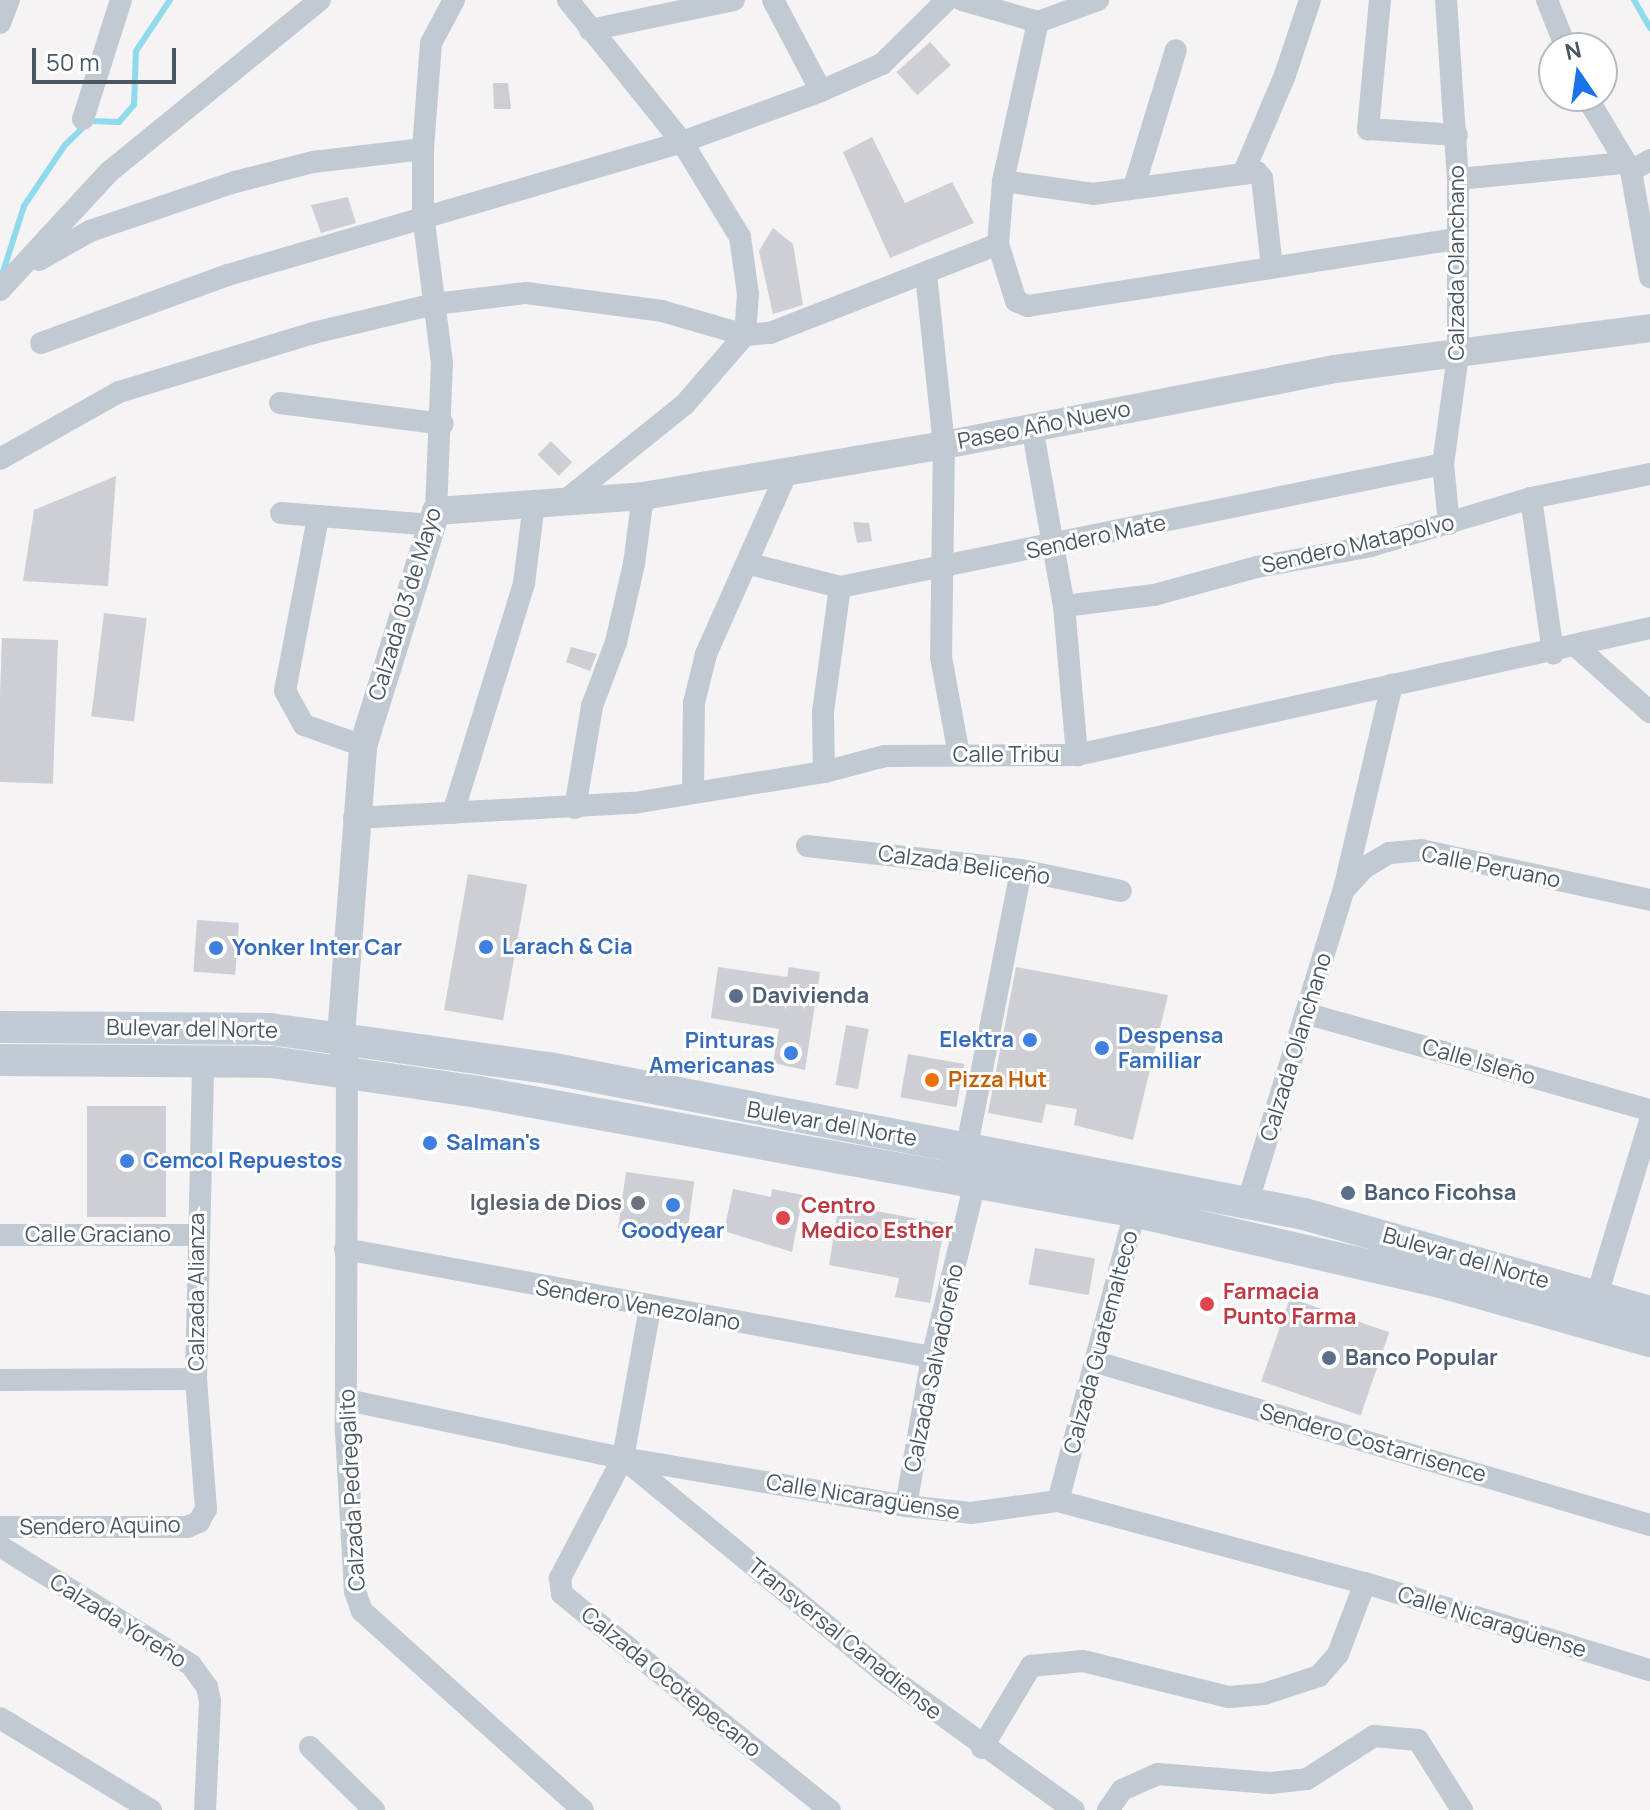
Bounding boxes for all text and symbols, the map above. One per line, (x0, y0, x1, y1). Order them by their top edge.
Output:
scale bar (36, 32, 180, 82)
north arrow (1538, 32, 1618, 112)
text: N (1562, 34, 1584, 67)
text: 50 m (46, 45, 100, 78)
street label: Calzada Olanchano (1444, 165, 1470, 361)
street label: Paseo Año Nuevo (955, 395, 1133, 455)
street label: Calzada 03 de Mayo (363, 504, 447, 704)
street label: Sendero Mate (1024, 509, 1168, 565)
street label: Sendero Matapolvo (1259, 509, 1457, 579)
street label: Calle Tribu (953, 742, 1059, 768)
street label: Calzada Beliceño (876, 840, 1052, 890)
street label: Calle Peruano (1419, 841, 1563, 893)
place label: Larach & Cia (502, 934, 633, 960)
place label: Yonker Inter Car (232, 935, 402, 961)
marker: Larach & Cia (477, 938, 495, 956)
marker: Yonker Inter Car (207, 939, 225, 957)
street label: Calzada Olanchano (1255, 950, 1337, 1144)
place label: Davivienda (752, 983, 869, 1009)
marker: Davivienda (727, 987, 745, 1005)
street label: Bulevar del Norte (106, 1014, 278, 1044)
place label: Despensa Familiar (1118, 1022, 1223, 1074)
place label: Pinturas Americanas (649, 1027, 775, 1078)
place label: Elektra (939, 1027, 1014, 1053)
marker: Elektra (1021, 1031, 1039, 1049)
street label: Calle Isleño (1419, 1033, 1539, 1091)
marker: Despensa Familiar (1093, 1039, 1111, 1057)
marker: Pinturas Americanas (782, 1044, 800, 1062)
place label: Pizza Hut (948, 1067, 1047, 1093)
marker: Pizza Hut (923, 1071, 941, 1089)
street label: Bulevar del Norte (745, 1096, 919, 1152)
place label: Salman's (446, 1130, 541, 1156)
marker: Salman's (421, 1134, 439, 1152)
place label: Cemcol Repuestos (143, 1148, 342, 1174)
marker: Cemcol Repuestos (118, 1152, 136, 1170)
place label: Banco Ficohsa (1364, 1180, 1516, 1206)
marker: Banco Ficohsa (1339, 1184, 1357, 1202)
place label: Iglesia de Dios (470, 1190, 622, 1216)
place label: Centro Medico Esther (801, 1192, 953, 1244)
marker: Iglesia de Dios (629, 1194, 647, 1212)
marker: Goodyear (664, 1196, 682, 1214)
marker: Centro Medico Esther (772, 1207, 794, 1229)
street label: Calzada Alianza (184, 1213, 210, 1371)
place label: Goodyear (621, 1218, 725, 1244)
street label: Calle Graciano (25, 1222, 171, 1248)
street label: Bulevar del Norte (1380, 1222, 1552, 1294)
street label: Calzada Guatemalteco (1059, 1228, 1143, 1456)
street label: Calzada Salvadoreño (899, 1261, 969, 1475)
street label: Sendero Venezolano (533, 1274, 743, 1336)
place label: Farmacia Punto Farma (1223, 1278, 1356, 1330)
marker: Farmacia Punto Farma (1198, 1295, 1216, 1313)
place label: Banco Popular (1345, 1345, 1498, 1371)
marker: Banco Popular (1320, 1349, 1338, 1367)
street label: Calzada Pedregalito (334, 1388, 370, 1592)
street label: Sendero Costarrisence (1257, 1398, 1489, 1488)
street label: Calle Nicaragüense (764, 1469, 962, 1525)
street label: Sendero Aquino (19, 1511, 181, 1541)
street label: Transversal Canadiense (743, 1553, 947, 1725)
street label: Calzada Yoreño (45, 1568, 191, 1674)
street label: Calle Nicaragüense (1395, 1581, 1589, 1663)
street label: Calzada Ocotepecano (576, 1601, 766, 1763)

